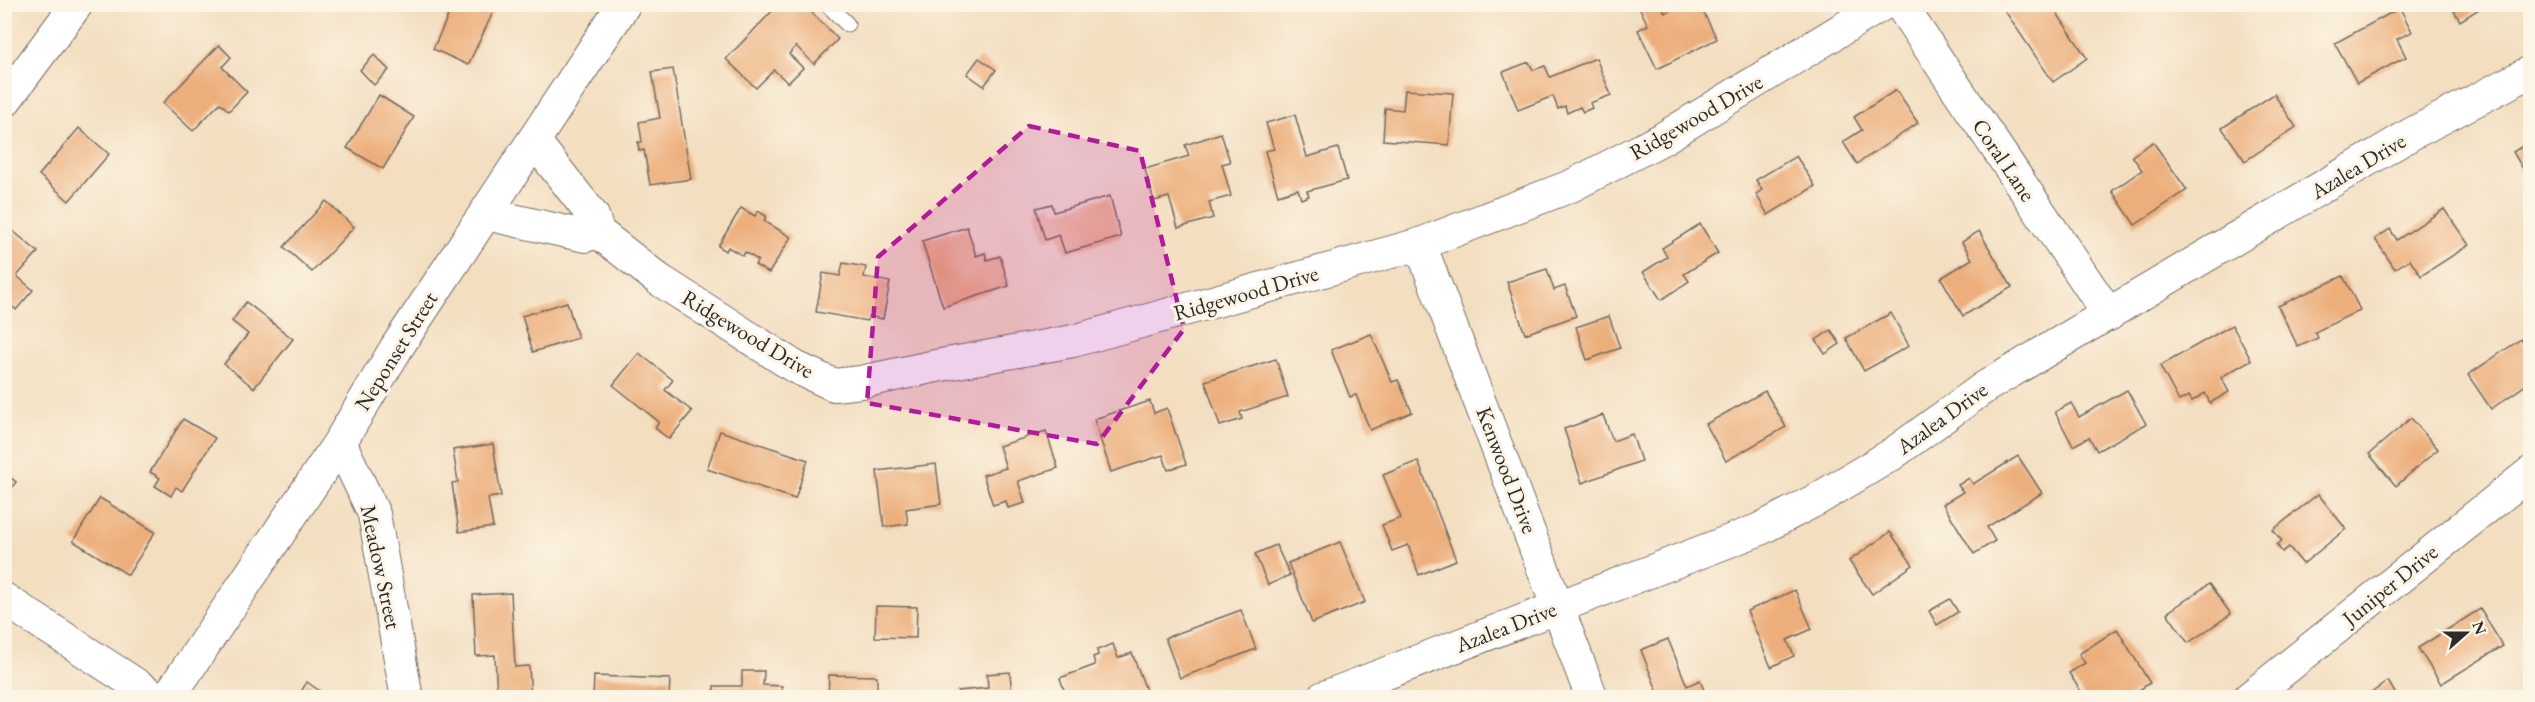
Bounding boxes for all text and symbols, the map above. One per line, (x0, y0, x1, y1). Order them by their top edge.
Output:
street label: Ridgewood Drive (1624, 67, 1768, 167)
street label: Coral Lane (1966, 113, 2043, 207)
street label: Azalea Drive (2304, 126, 2411, 206)
street label: Ridgewood Drive (1170, 258, 1322, 327)
street label: Ridgewood Drive (677, 283, 820, 385)
street label: Neponset Street (348, 286, 444, 416)
street label: Azalea Drive (1890, 375, 1994, 461)
street label: Kenwood Drive (1470, 403, 1545, 538)
street label: Meadow Street (354, 502, 408, 632)
street label: Juniper Drive (2335, 537, 2444, 634)
street label: Azalea Drive (1450, 594, 1561, 660)
north arrow (2436, 603, 2496, 663)
text: N (2467, 618, 2492, 638)

